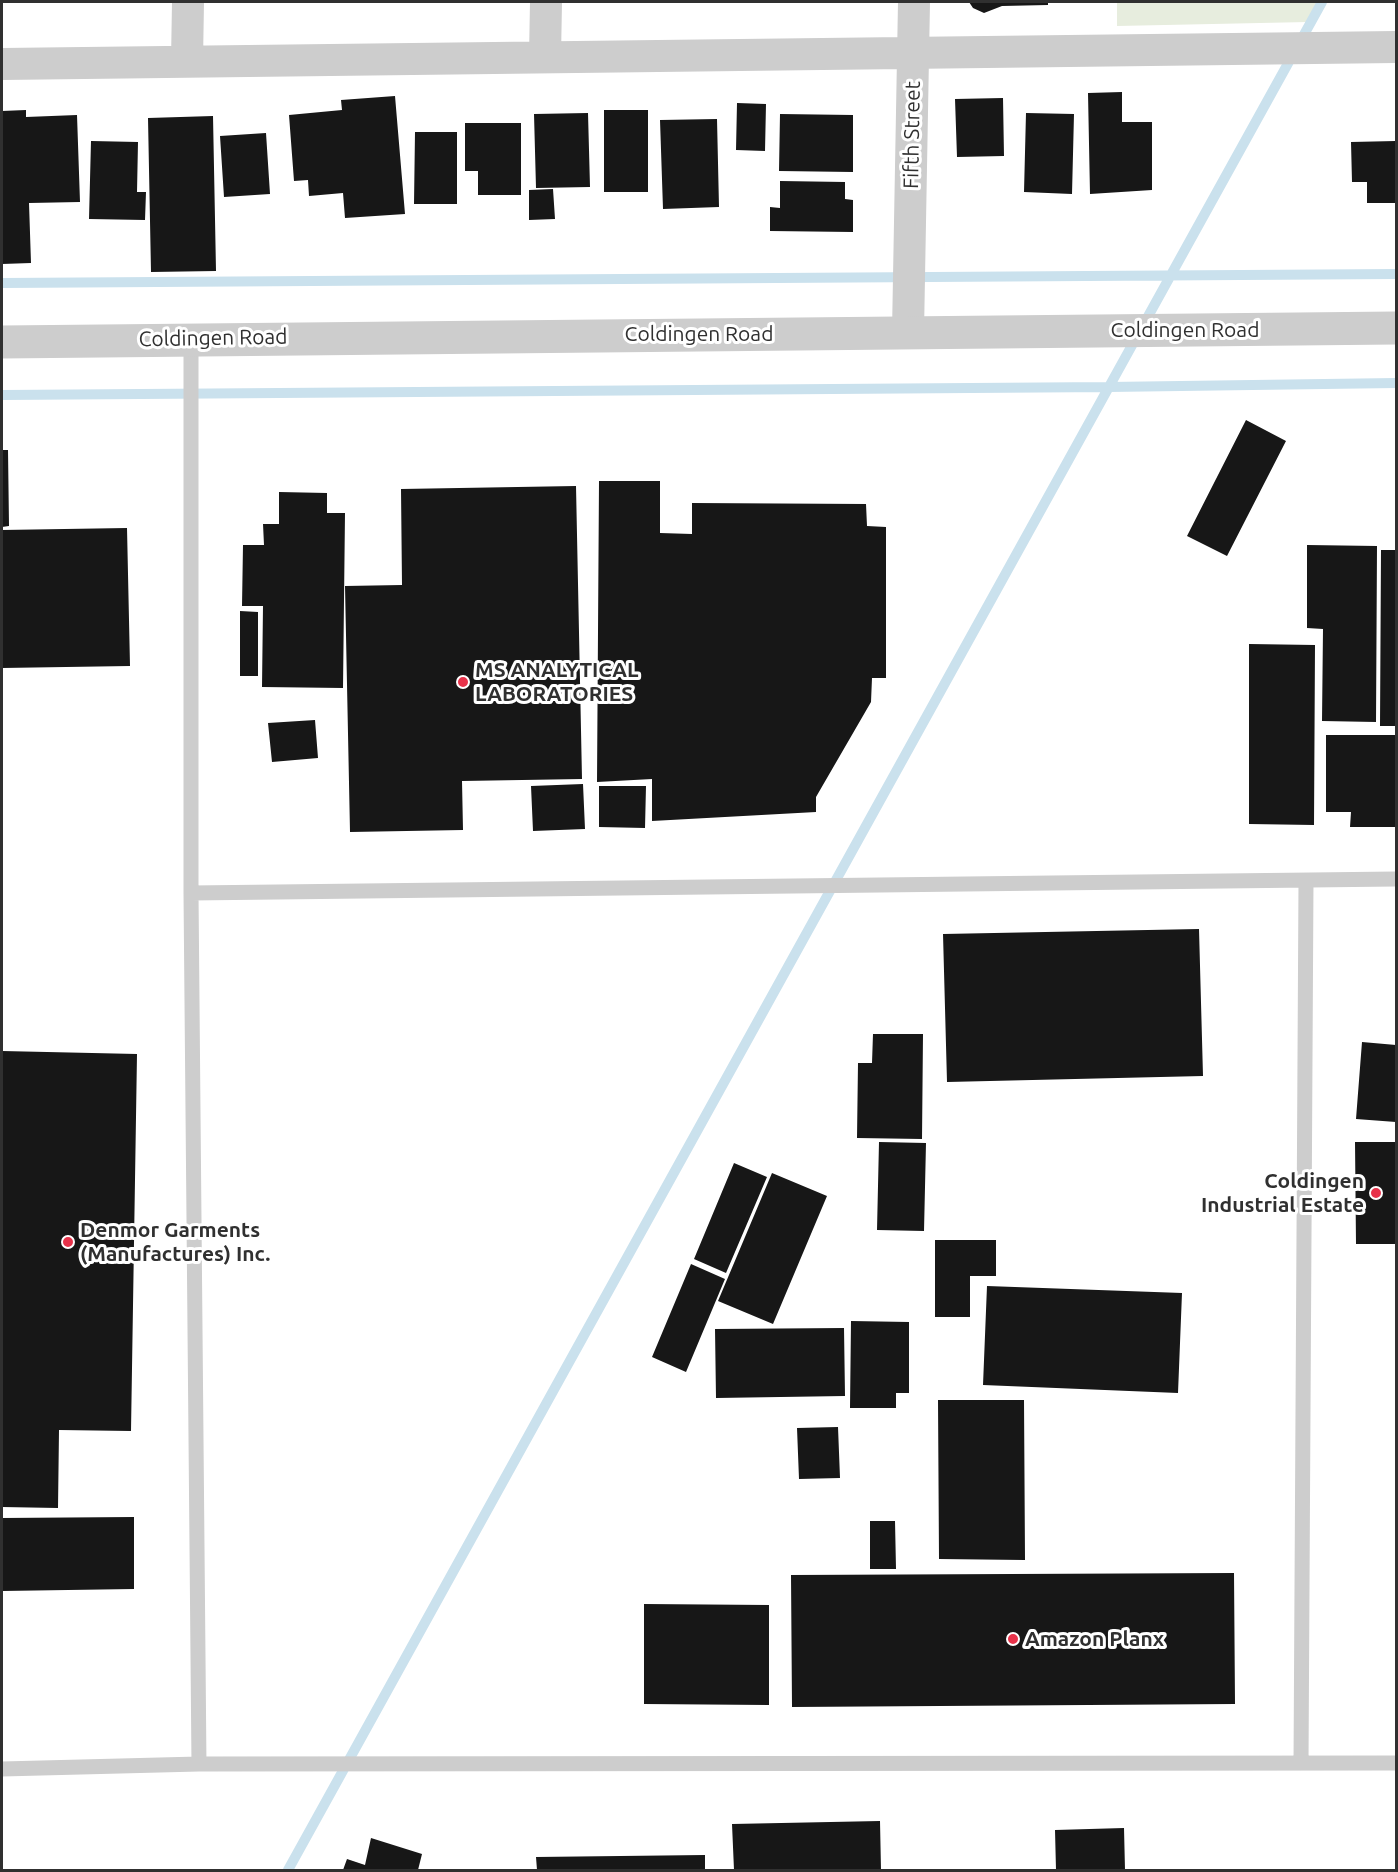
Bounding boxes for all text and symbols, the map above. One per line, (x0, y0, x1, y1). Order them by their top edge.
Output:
street label: Fifth Street (898, 81, 926, 189)
street label: Coldingen Road (1111, 317, 1259, 343)
street label: Coldingen Road (625, 321, 773, 347)
street label: Coldingen Road (138, 324, 288, 352)
place label: MS ANALYTICAL LABORATORIES (475, 657, 639, 707)
marker: MS ANALYTICAL LABORATORIES (456, 675, 470, 689)
place label: Coldingen Industrial Estate (1201, 1168, 1364, 1218)
marker: Coldingen Industrial Estate (1369, 1186, 1383, 1200)
place label: Denmor Garments (Manufactures) Inc. (80, 1217, 270, 1267)
marker: Denmor Garments (Manufactures) Inc. (61, 1235, 75, 1249)
place label: Amazon Planx (1025, 1626, 1164, 1652)
marker: Amazon Planx (1006, 1632, 1020, 1646)

